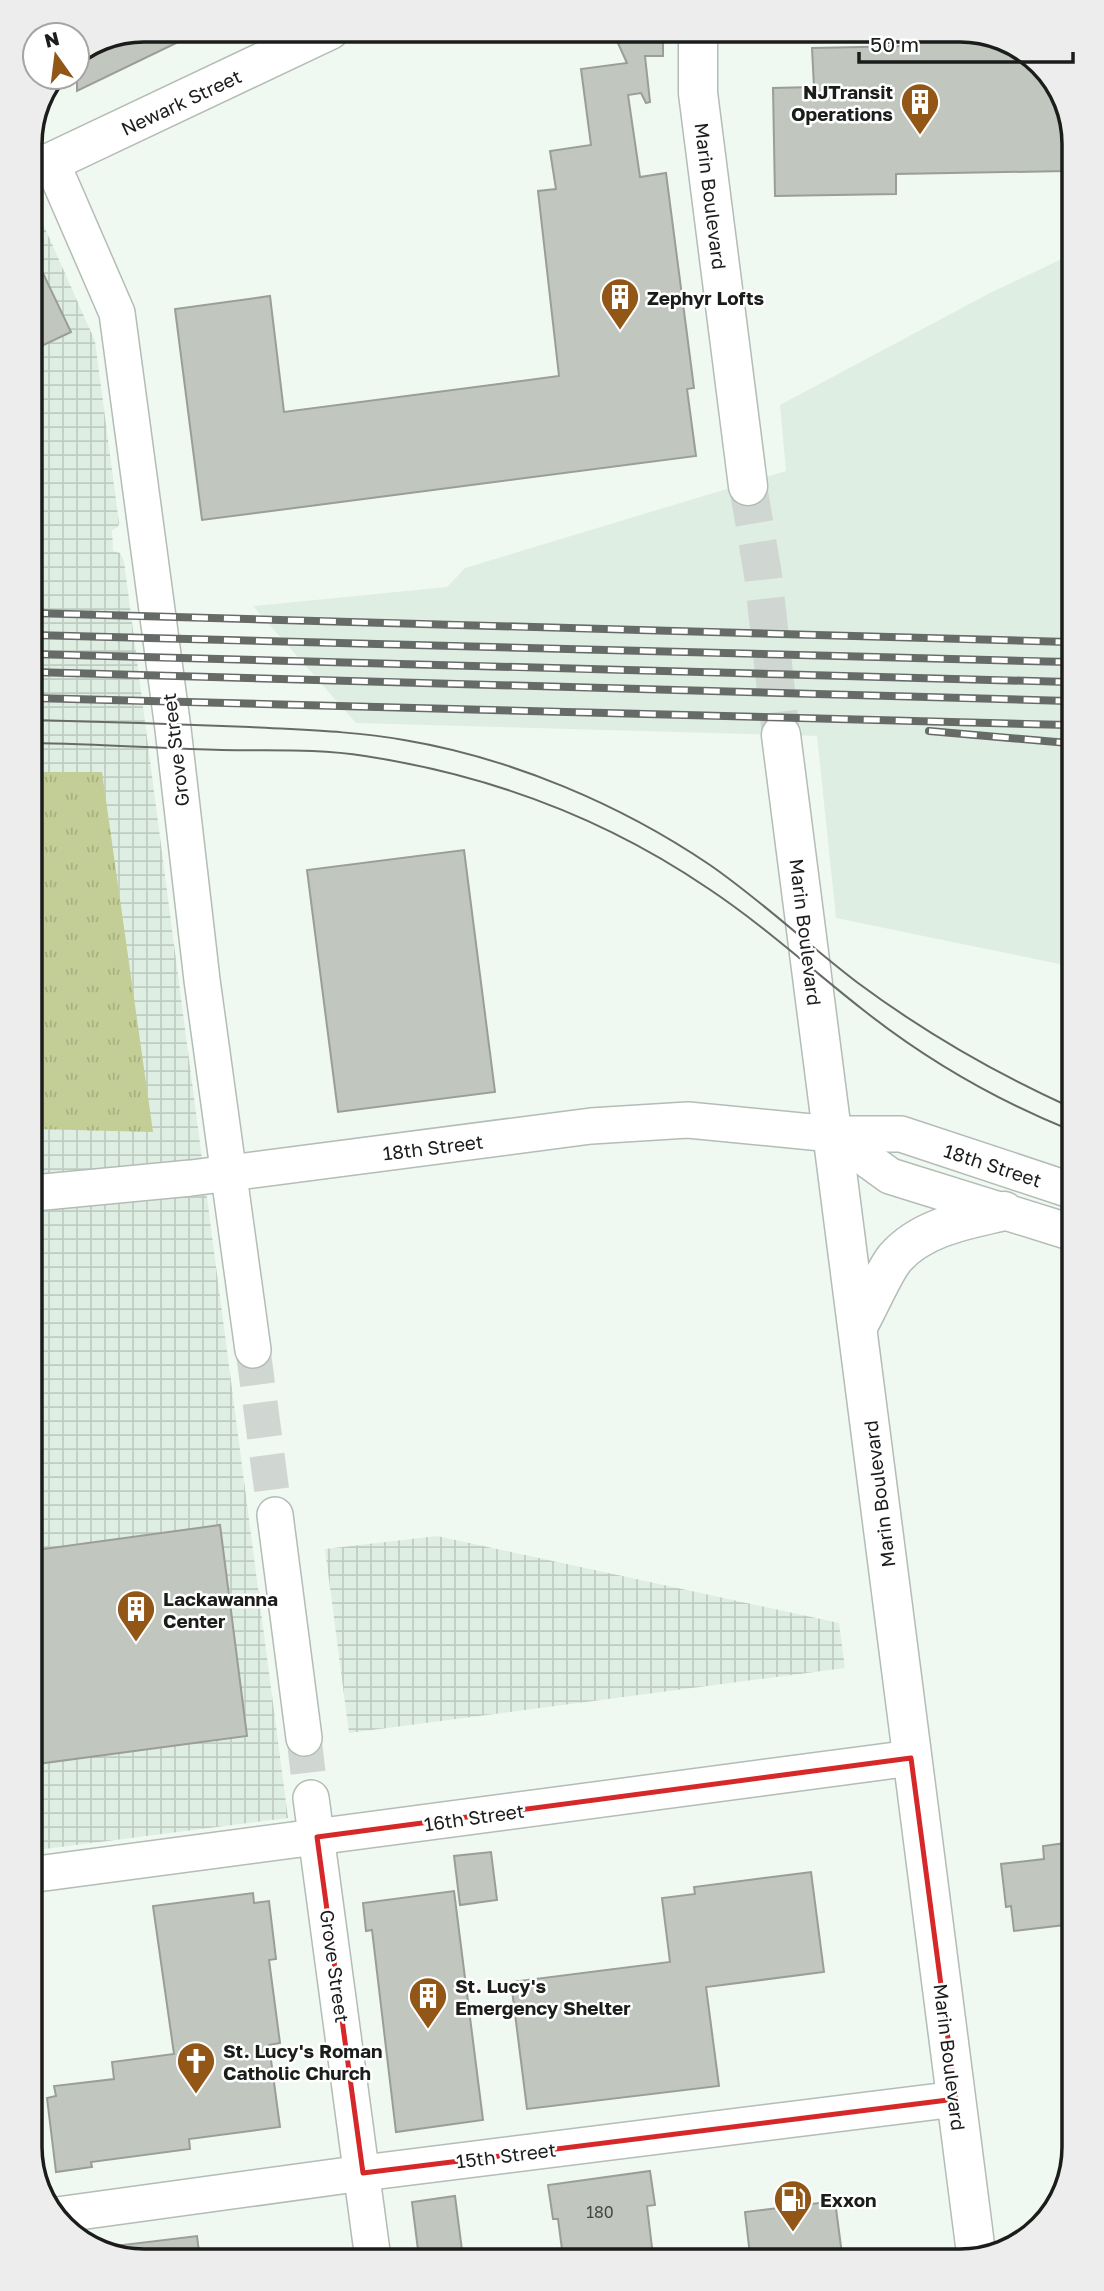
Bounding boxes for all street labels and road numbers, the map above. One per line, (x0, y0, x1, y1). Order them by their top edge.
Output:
street label: Newark Street (117, 64, 245, 140)
street label: Marin Boulevard (691, 121, 731, 271)
street label: Grove Street (157, 692, 193, 808)
street label: Marin Boulevard (786, 857, 826, 1007)
street label: 18th Street (381, 1129, 485, 1165)
street label: 18th Street (941, 1138, 1045, 1192)
street label: Marin Boulevard (859, 1419, 899, 1569)
street label: 16th Street (422, 1799, 526, 1835)
street label: Grove Street (316, 1908, 354, 2024)
street label: Marin Boulevard (930, 1982, 970, 2132)
street label: 15th Street (455, 2137, 557, 2173)

